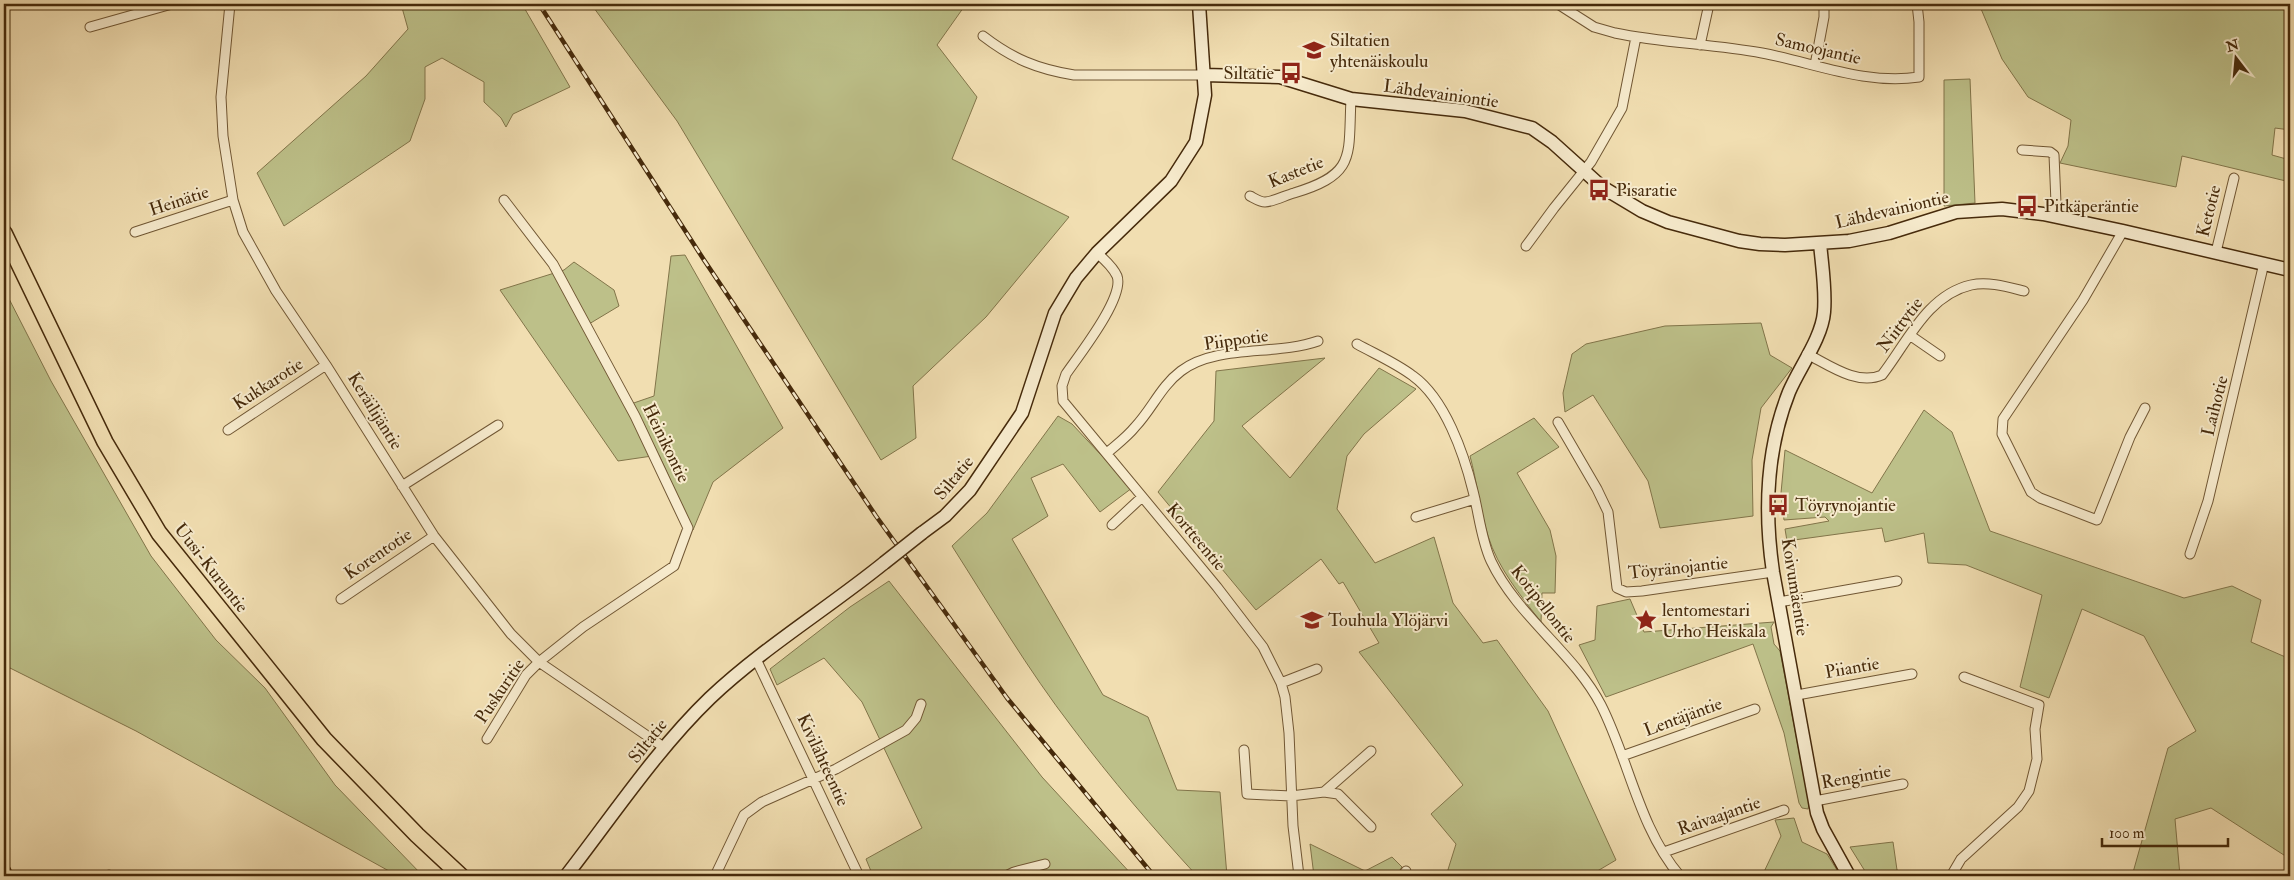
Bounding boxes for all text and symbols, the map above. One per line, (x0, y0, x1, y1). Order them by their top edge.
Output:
street label: Samoojantie (1773, 28, 1864, 70)
place label: Siltatien yhtenäiskoulu (1330, 29, 1428, 73)
north arrow (2212, 32, 2262, 82)
text: N (2223, 36, 2241, 56)
school or university icon: Siltatien yhtenäiskoulu (1301, 37, 1327, 63)
bus stop icon: Siltatie (1278, 60, 1304, 86)
place label: Siltatie (1223, 62, 1274, 85)
street label: Lähdevainiontie (1382, 75, 1501, 114)
street label: Kastetie (1265, 150, 1327, 193)
bus stop icon: Pisaratie (1586, 177, 1612, 203)
place label: Pisaratie (1616, 179, 1677, 202)
street label: Heinätie (146, 180, 212, 221)
street label: Ketotie (2192, 182, 2227, 239)
street label: Lähdevainiontie (1833, 186, 1952, 234)
bus stop icon: Pitkäperäntie (2014, 193, 2040, 219)
place label: Pitkäperäntie (2044, 195, 2139, 218)
street label: Niittytie (1872, 293, 1928, 357)
street label: Piippotie (1202, 324, 1270, 356)
street label: Kukkarotie (228, 352, 308, 415)
street label: Keräilijäntie (342, 368, 408, 454)
street label: Laihotie (2196, 373, 2234, 439)
street label: Heinikontie (637, 400, 695, 487)
street label: Siltatie (929, 451, 979, 505)
bus stop icon: Töyrynojantie (1765, 492, 1791, 518)
place label: Töyrynojantie (1795, 494, 1896, 517)
street label: Kortteentie (1161, 498, 1231, 576)
street label: Uusi-Kuruntie (169, 519, 253, 618)
street label: Korentotie (340, 523, 417, 585)
street label: Koivumäentie (1776, 536, 1814, 638)
street label: Töyränojantie (1627, 551, 1730, 585)
street label: Kotipellontie (1505, 560, 1581, 648)
place label: lentomestari Urho Heiskala (1662, 599, 1767, 643)
school or university icon: Touhula Ylöjärvi (1299, 607, 1325, 633)
place icon: lentomestari Urho Heiskala (1633, 607, 1659, 633)
place label: Touhula Ylöjärvi (1328, 609, 1448, 632)
street label: Piiantie (1823, 652, 1881, 684)
street label: Puskuritie (470, 654, 530, 728)
street label: Lentäjäntie (1641, 692, 1726, 742)
street label: Kivilähteentie (792, 710, 855, 810)
street label: Siltatie (623, 714, 673, 768)
street label: Rengintie (1819, 759, 1893, 794)
street label: Raivaajantie (1674, 791, 1764, 841)
scale bar (2102, 815, 2228, 847)
text: 100 m (2109, 824, 2145, 843)

